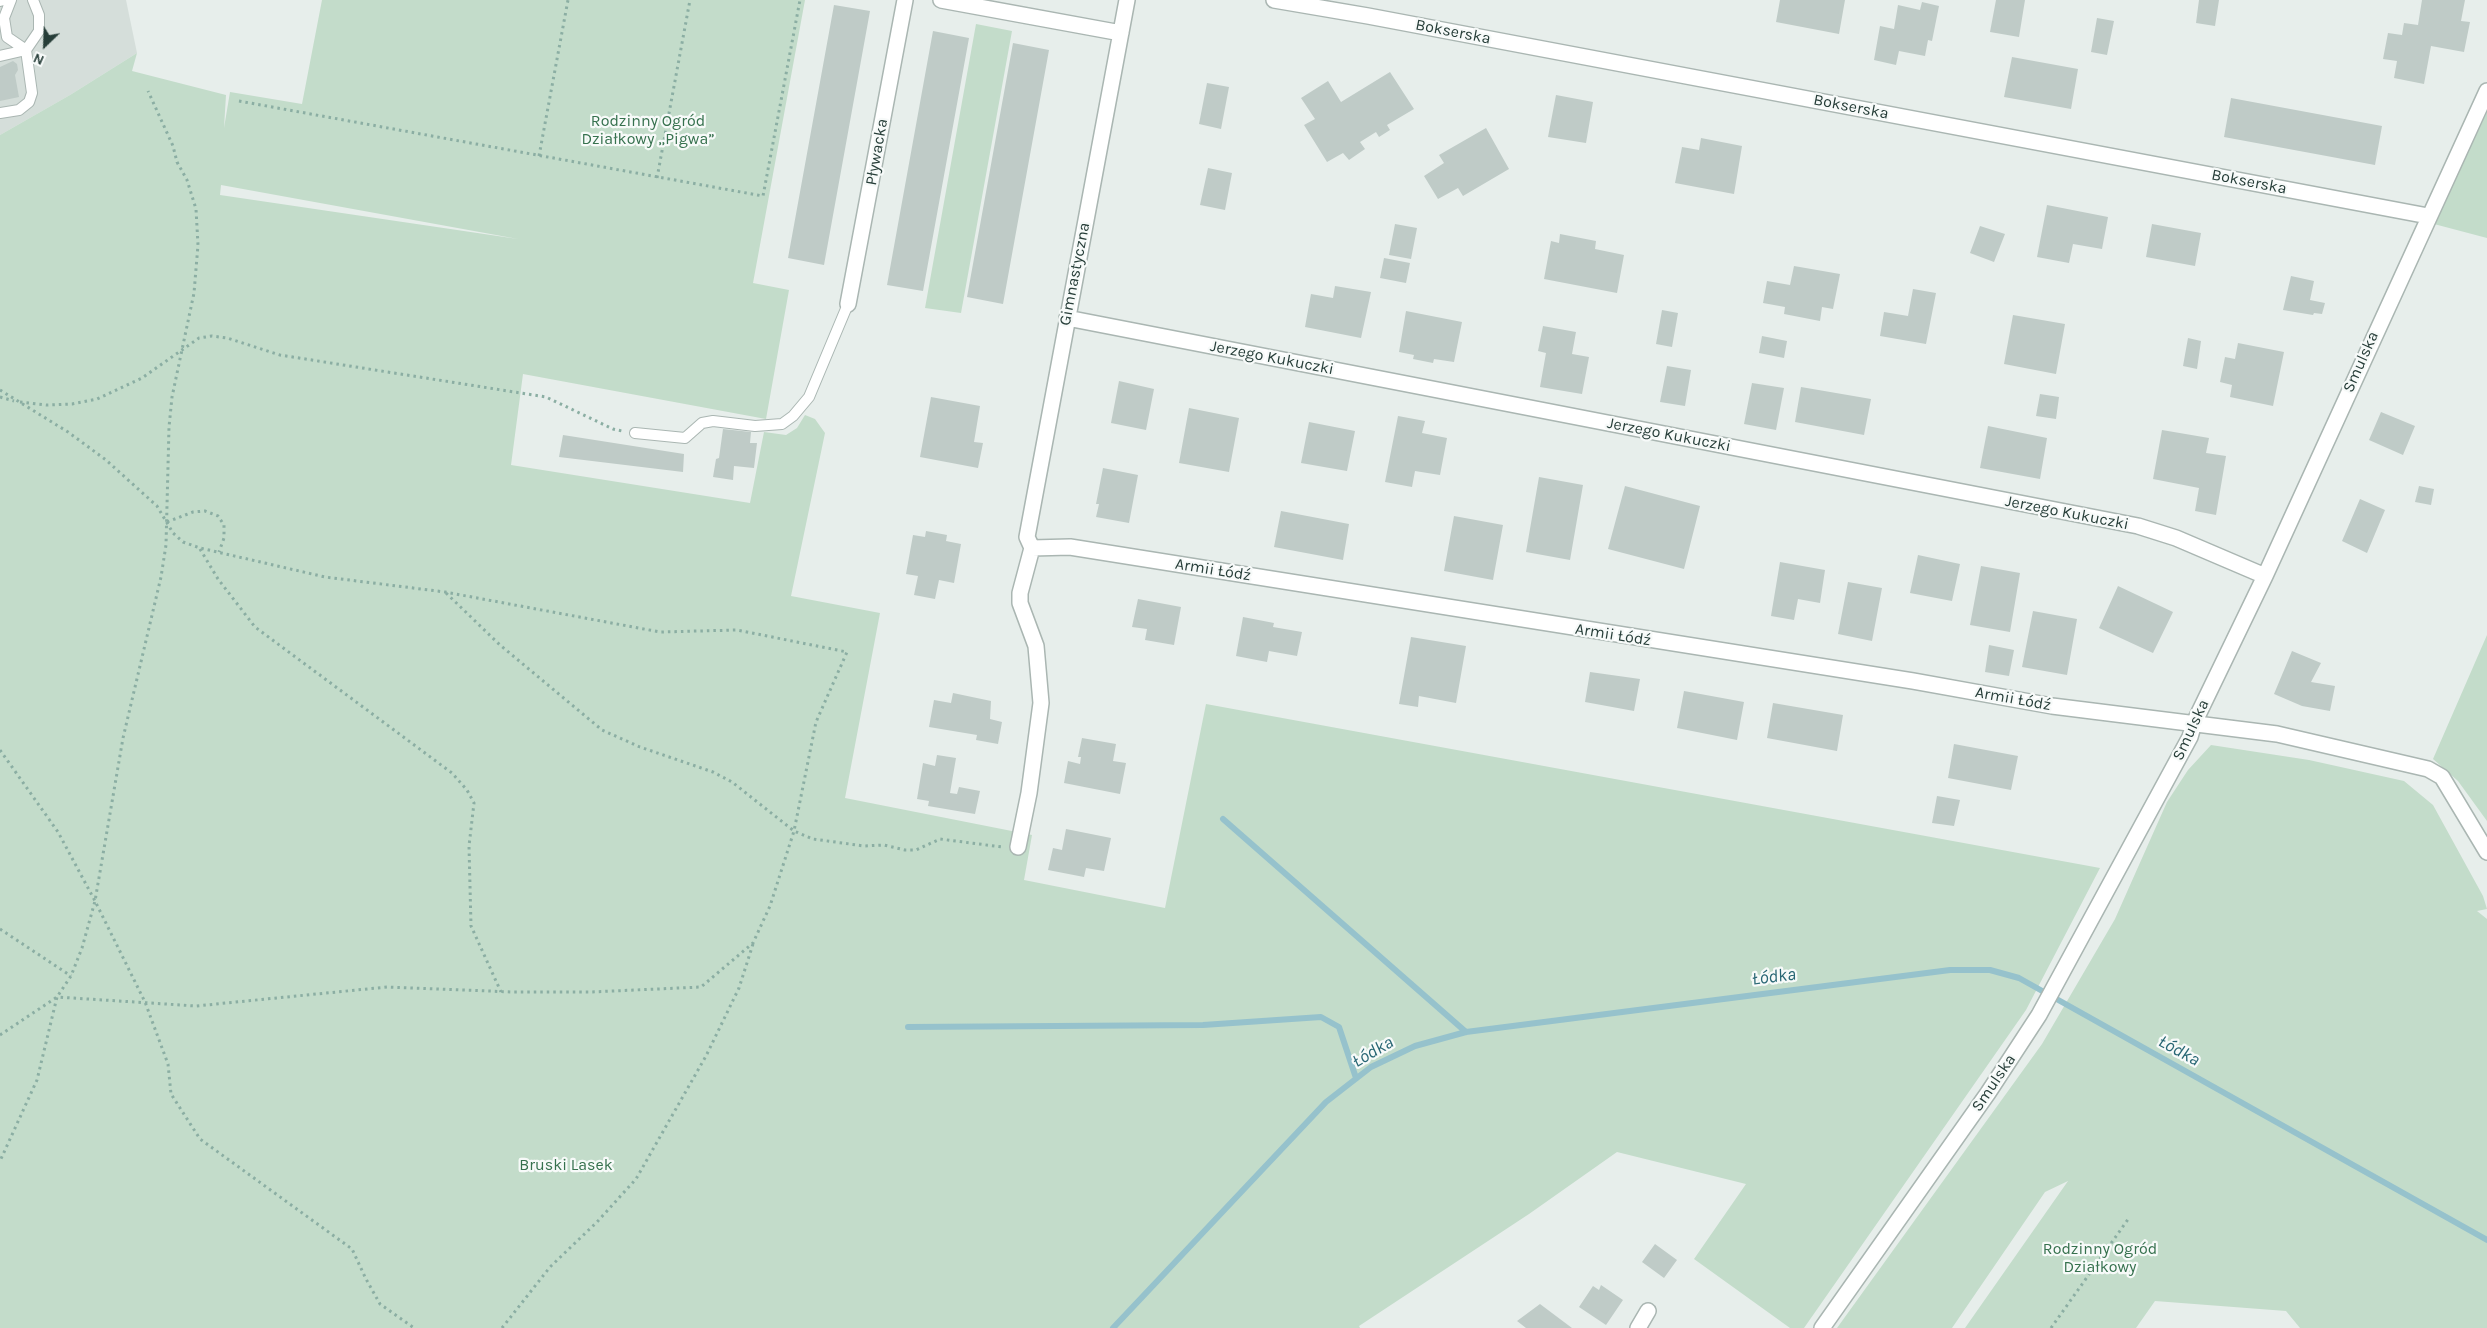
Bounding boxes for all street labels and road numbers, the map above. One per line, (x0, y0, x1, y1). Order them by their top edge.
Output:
street label: Bokserska (1414, 15, 1492, 49)
street label: Bokserska (1812, 90, 1890, 124)
street label: Pływacka (862, 117, 892, 187)
street label: Bokserska (2210, 165, 2288, 199)
street label: Gimnastyczna (1056, 221, 1094, 327)
street label: Smulska (2339, 328, 2383, 396)
street label: Jerzego Kukuczki (1209, 337, 1335, 379)
street label: Jerzego Kukuczki (1606, 414, 1732, 456)
street label: Jerzego Kukuczki (2004, 492, 2130, 534)
street label: Armii Łódź (1174, 555, 1252, 585)
street label: Armii Łódź (1574, 620, 1652, 650)
street label: Armii Łódź (1974, 683, 2052, 715)
street label: Smulska (2169, 696, 2213, 764)
street label: Smulska (1968, 1051, 2020, 1115)

